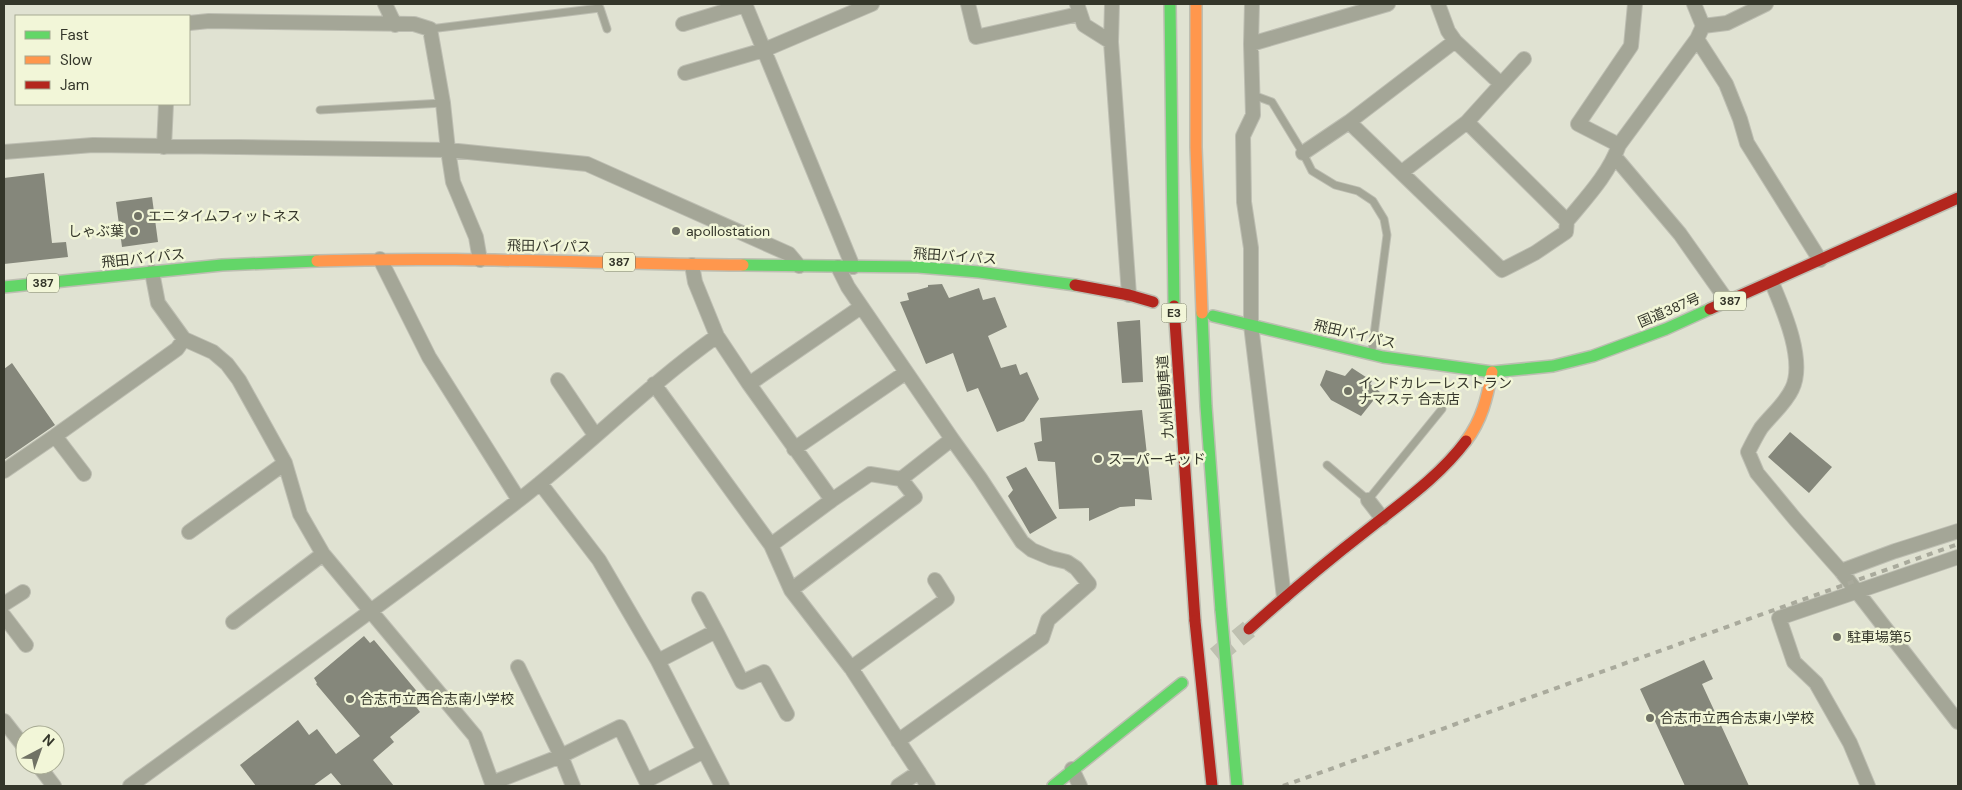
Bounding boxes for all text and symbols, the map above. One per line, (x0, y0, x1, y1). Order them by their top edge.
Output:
legend (15, 15, 190, 105)
text: Fast (60, 25, 89, 45)
text: Slow (60, 50, 93, 70)
text: Jam (60, 75, 89, 95)
place label: エニタイムフィットネス (148, 207, 301, 225)
marker: エニタイムフィットネス (132, 210, 144, 222)
place label: しゃぶ葉 (68, 222, 124, 240)
place label: apollostation (686, 222, 770, 240)
marker: しゃぶ葉 (128, 225, 140, 237)
marker: apollostation (670, 225, 682, 237)
street label: 飛田バイパス (507, 236, 591, 256)
street label: 飛田バイパス (913, 244, 997, 268)
street label: 飛田バイパス (100, 245, 186, 271)
road number: 387 (603, 252, 635, 272)
road number: 387 (27, 274, 59, 292)
street label: 国道387号 (1635, 289, 1703, 331)
road number: 387 (1714, 292, 1746, 310)
road number: E3 (1162, 304, 1186, 322)
street label: 飛田バイパス (1312, 316, 1398, 352)
street label: 九州自動車道 (1153, 354, 1177, 440)
place label: インドカレーレストラン ナマステ 合志店 (1358, 374, 1512, 408)
marker: インドカレーレストラン ナマステ 合志店 (1342, 385, 1354, 397)
place label: スーパーキッド (1108, 450, 1206, 468)
marker: スーパーキッド (1092, 453, 1104, 465)
place label: 駐車場第5 (1847, 628, 1912, 646)
marker: 駐車場第5 (1831, 631, 1843, 643)
place label: 合志市立西合志南小学校 (360, 690, 514, 708)
marker: 合志市立西合志南小学校 (344, 693, 356, 705)
place label: 合志市立西合志東小学校 (1660, 709, 1814, 727)
marker: 合志市立西合志東小学校 (1644, 712, 1656, 724)
north arrow (15, 725, 65, 775)
text: N (39, 730, 58, 750)

